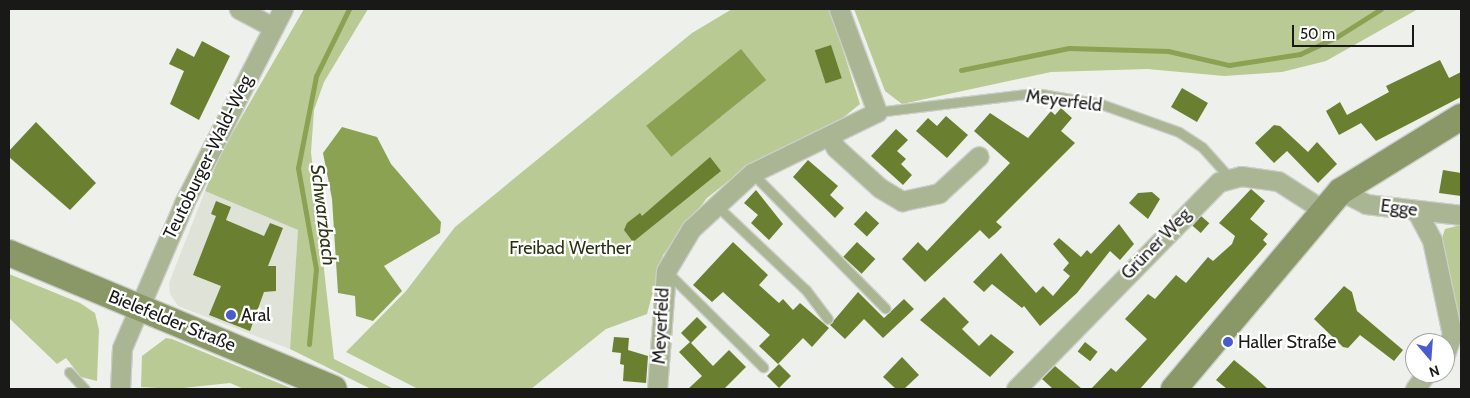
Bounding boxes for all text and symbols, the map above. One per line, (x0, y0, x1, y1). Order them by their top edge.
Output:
scale bar (1295, 15, 1418, 47)
text: 50 m (1300, 25, 1335, 43)
street label: Teutoburger-Wald-Weg (159, 71, 257, 243)
street label: Meyerfeld (1025, 86, 1103, 116)
water label: Schwarzbach (305, 163, 341, 267)
street label: Egge (1379, 195, 1419, 221)
street label: Grüner Weg (1117, 204, 1195, 284)
park label: Freibad Werther (509, 237, 631, 259)
street label: Bielefelder Straße (105, 286, 239, 356)
street label: Meyerfeld (648, 287, 674, 365)
place label: Aral (241, 304, 271, 326)
marker: Aral (225, 309, 237, 321)
place label: Haller Straße (1238, 331, 1337, 353)
north arrow (1405, 333, 1455, 383)
marker: Haller Straße (1222, 336, 1234, 348)
text: N (1427, 361, 1442, 381)

